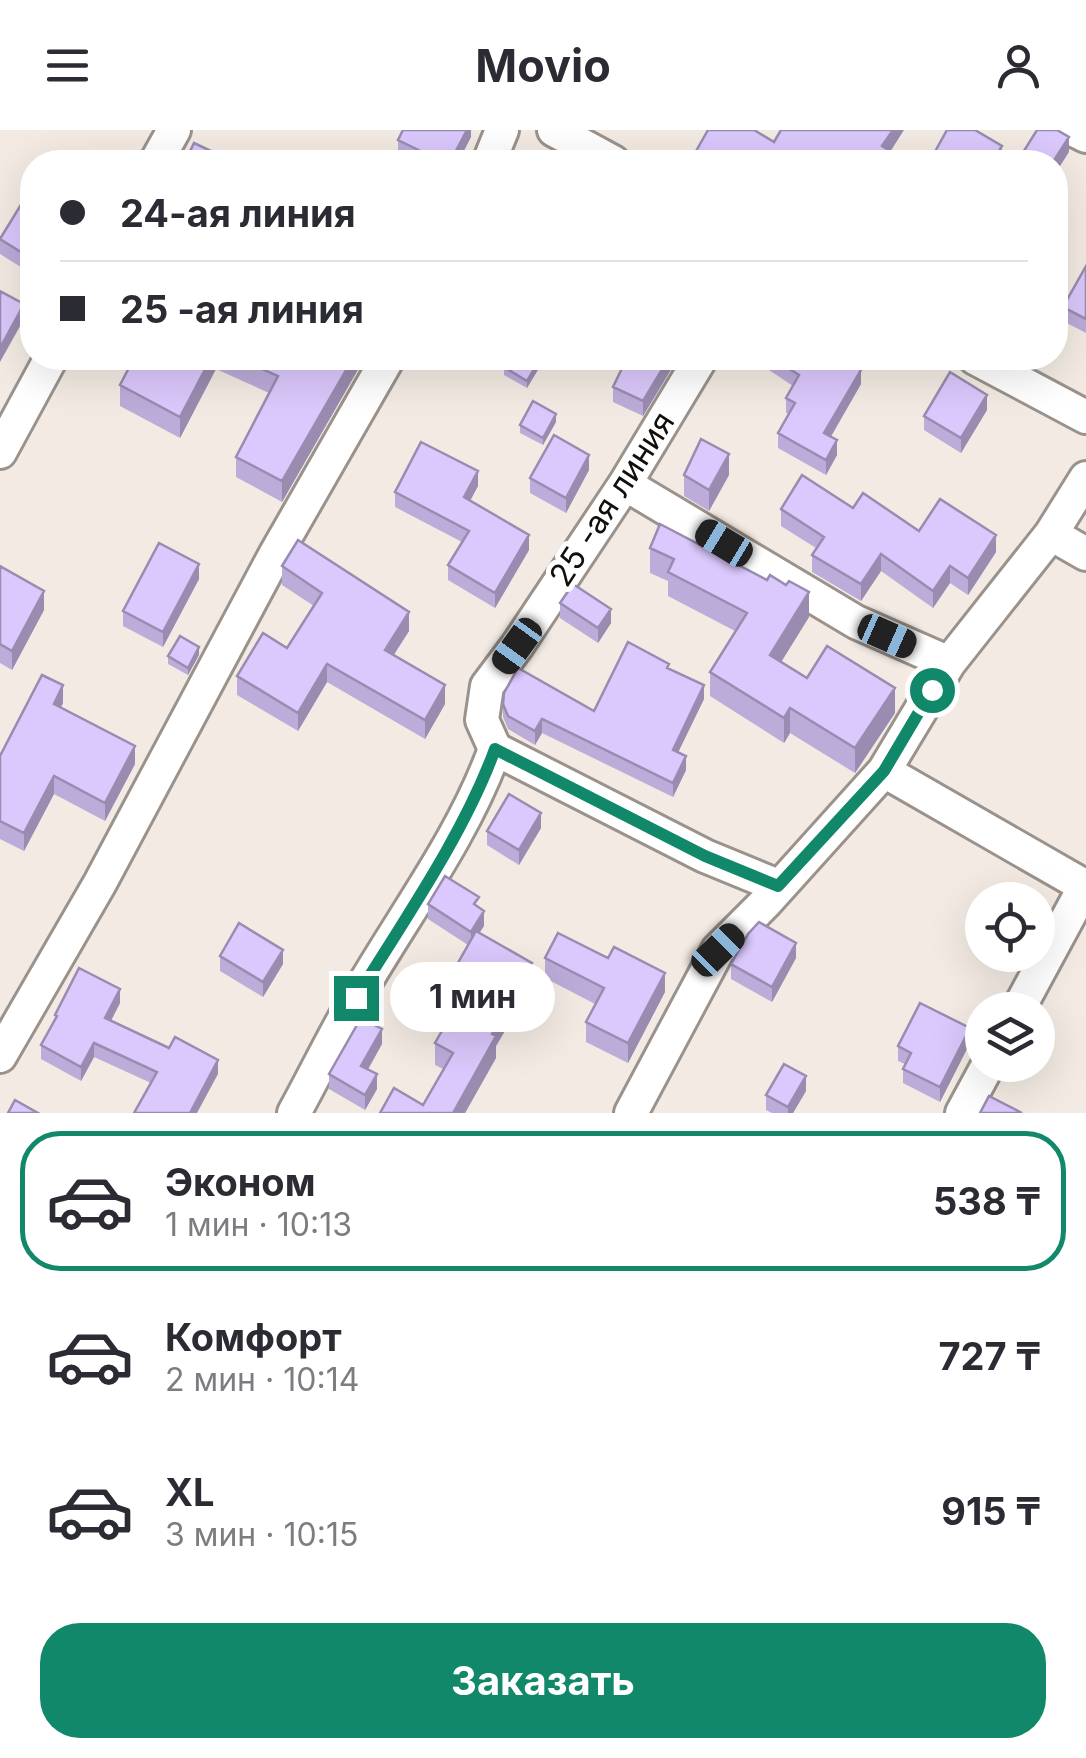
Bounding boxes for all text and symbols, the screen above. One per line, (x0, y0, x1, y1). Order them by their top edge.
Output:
icon: menu (40, 38, 95, 93)
text: Movio (475, 38, 611, 93)
icon: person (991, 38, 1046, 93)
text: 24-ая линия (120, 190, 356, 236)
text: 25 -ая линия (120, 286, 364, 332)
street label: 25 -ая линия (541, 404, 682, 593)
car (691, 515, 757, 571)
car (853, 610, 921, 662)
car (487, 613, 547, 679)
route start (910, 668, 955, 713)
map controls (965, 882, 1055, 1082)
button: locate (965, 882, 1055, 972)
car (686, 918, 750, 982)
callout: 1 мин (391, 963, 556, 1033)
route end (334, 976, 379, 1021)
text: 1 мин (429, 977, 516, 1016)
button: layers (965, 992, 1055, 1082)
icon: car (45, 1156, 135, 1246)
text: Эконом (165, 1159, 316, 1205)
text: 538 ₸ (933, 1178, 1041, 1224)
text: 1 мин · 10:13 (165, 1205, 352, 1244)
icon: car (45, 1311, 135, 1401)
text: Комфорт (165, 1314, 342, 1360)
text: 727 ₸ (938, 1333, 1041, 1379)
text: 2 мин · 10:14 (165, 1360, 359, 1399)
icon: car (45, 1466, 135, 1556)
text: XL (165, 1469, 215, 1515)
text: 915 ₸ (941, 1488, 1041, 1534)
text: 3 мин · 10:15 (165, 1515, 358, 1554)
button: Заказать (40, 1623, 1046, 1738)

